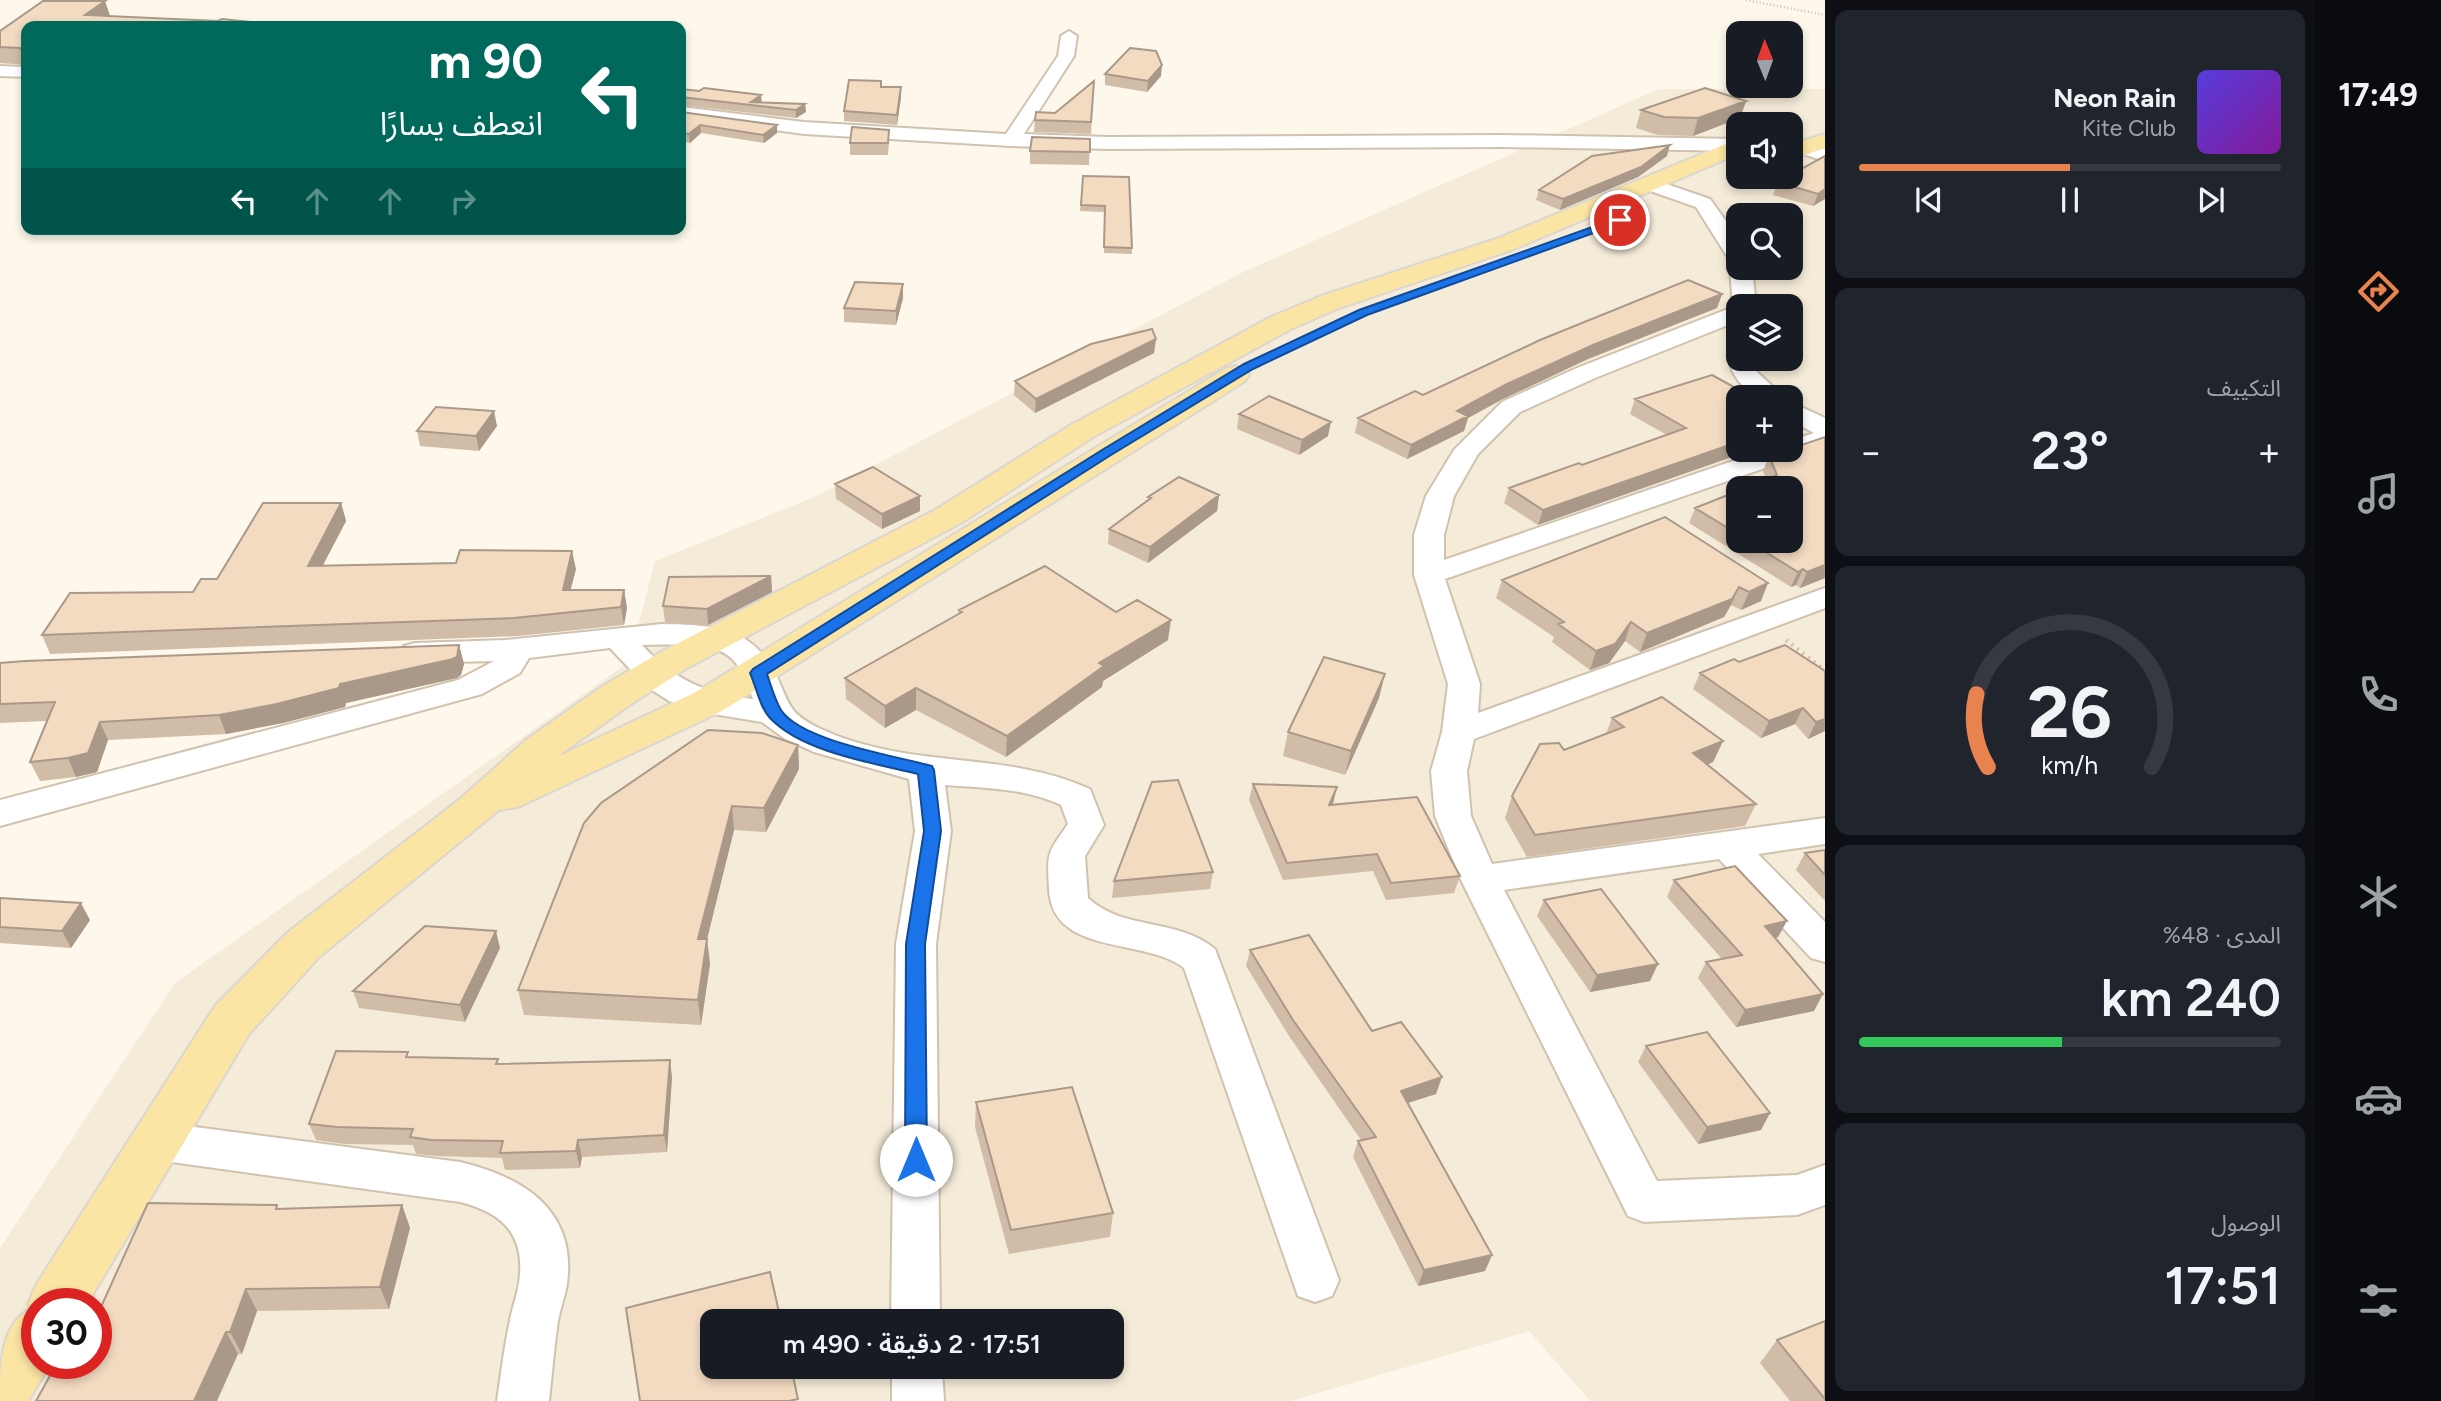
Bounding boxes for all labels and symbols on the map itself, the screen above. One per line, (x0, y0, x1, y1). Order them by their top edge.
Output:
north arrow (1726, 21, 1802, 98)
pin (1590, 190, 1650, 250)
position arrow (879, 1123, 953, 1197)
speed limit sign: 30 (21, 1288, 112, 1379)

